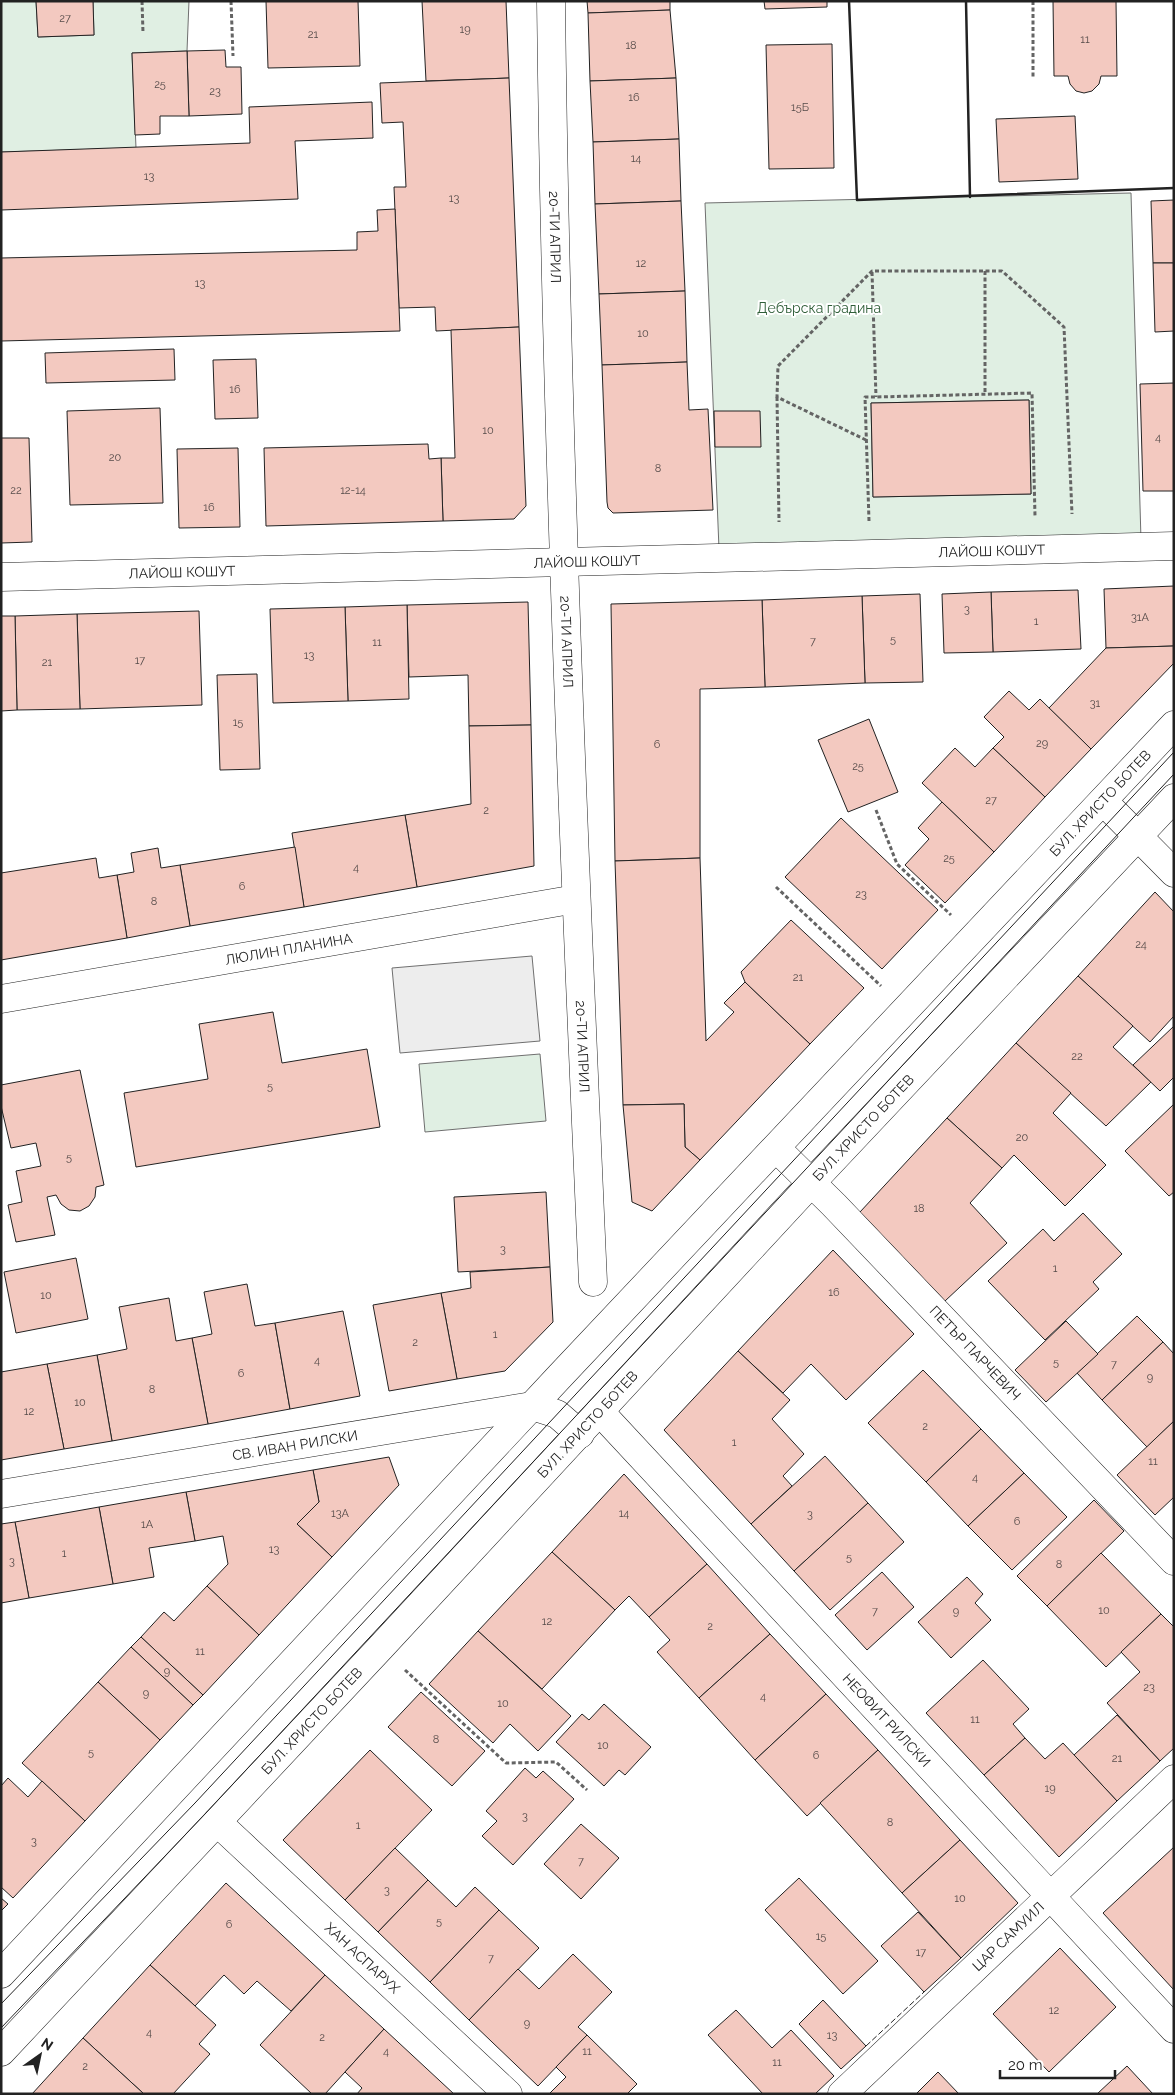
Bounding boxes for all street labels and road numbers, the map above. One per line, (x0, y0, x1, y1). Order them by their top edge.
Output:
street label: 20-ТИ АПРИЛ (546, 191, 564, 283)
street label: ЛАЙОШ КОШУТ (938, 541, 1046, 560)
street label: ЛАЙОШ КОШУТ (533, 552, 641, 571)
street label: ЛАЙОШ КОШУТ (128, 563, 236, 582)
street label: 20-ТИ АПРИЛ (557, 595, 576, 688)
street label: БУЛ. ХРИСТО БОТЕВ (1046, 747, 1154, 860)
street label: ЛЮЛИН ПЛАНИНА (224, 930, 354, 968)
street label: 20-ТИ АПРИЛ (573, 1000, 593, 1093)
street label: БУЛ. ХРИСТО БОТЕВ (809, 1071, 917, 1184)
street label: ПЕТЪР ПАРЧЕВИЧ (927, 1303, 1024, 1403)
street label: БУЛ. ХРИСТО БОТЕВ (534, 1368, 641, 1481)
street label: СВ. ИВАН РИЛСКИ (231, 1427, 359, 1464)
street label: БУЛ. ХРИСТО БОТЕВ (258, 1664, 365, 1777)
street label: НЕОФИТ РИЛСКИ (839, 1670, 934, 1770)
street label: ЦАР САМУИЛ (969, 1899, 1047, 1974)
street label: ХАН АСПАРУХ (322, 1919, 403, 1997)

